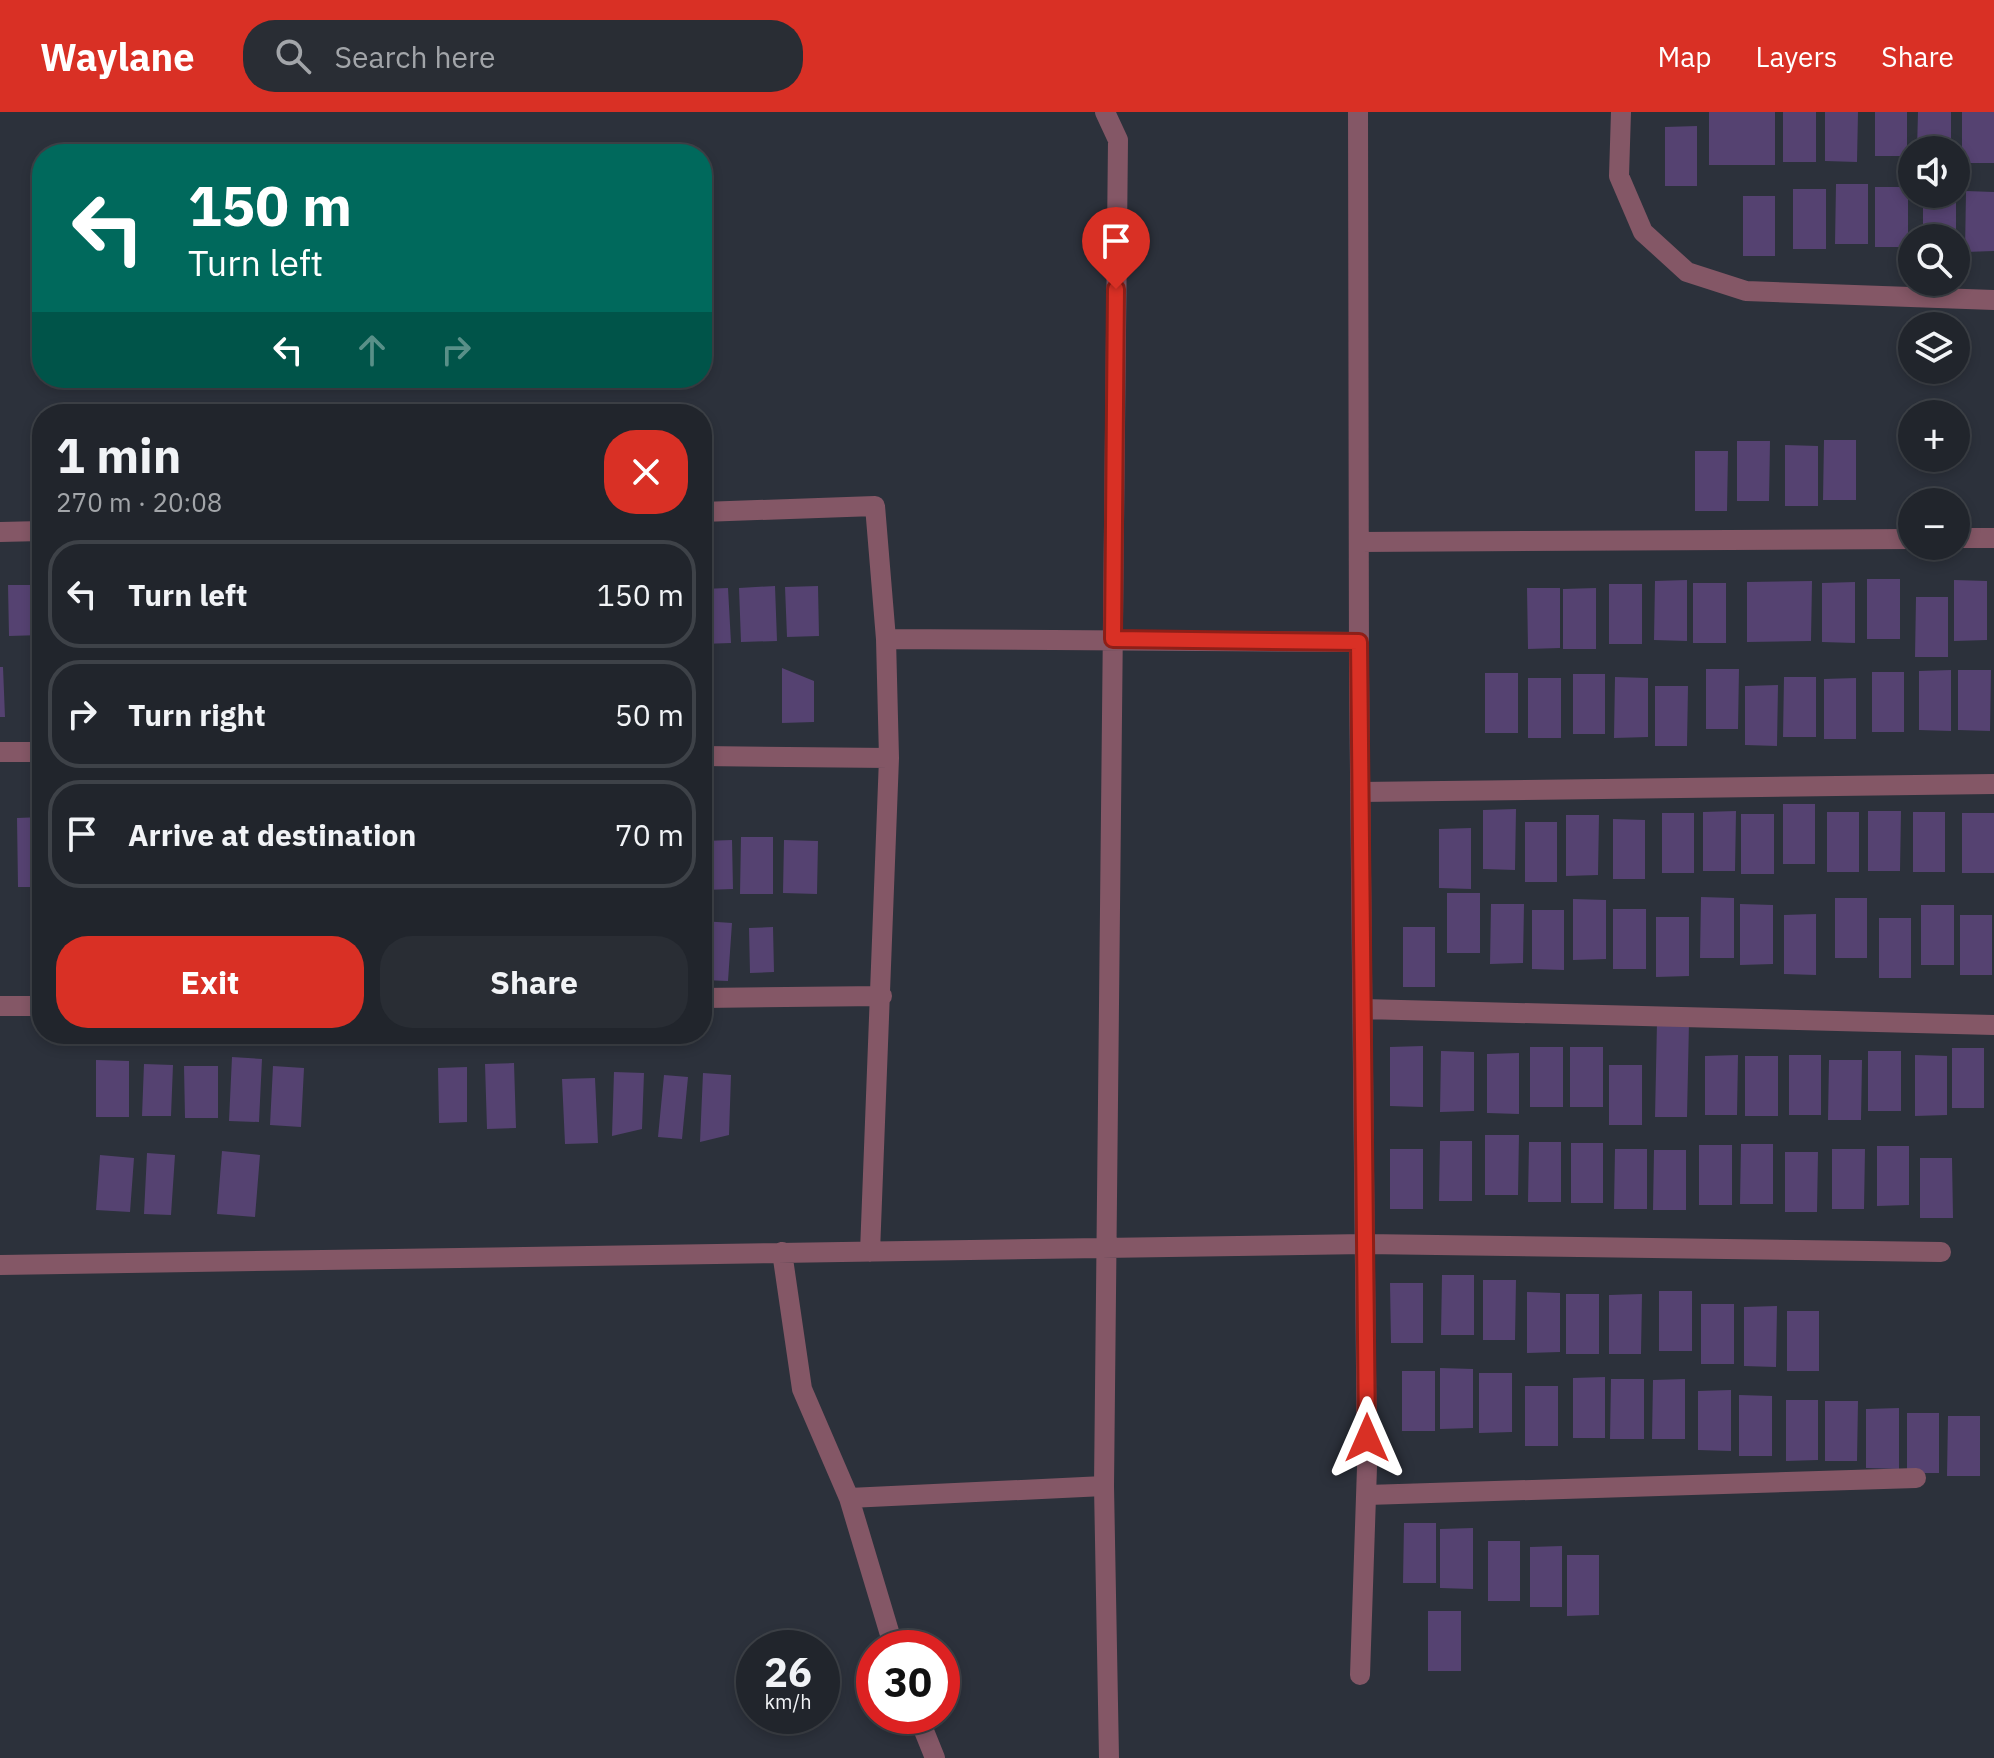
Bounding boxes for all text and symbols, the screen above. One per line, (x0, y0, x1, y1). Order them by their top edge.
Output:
search box (243, 20, 803, 92)
text: Waylane (40, 32, 195, 81)
icon: search (271, 34, 315, 78)
text: Search here (335, 37, 495, 76)
text: Map (1657, 38, 1711, 75)
text: Layers (1755, 38, 1837, 75)
text: Share (1881, 38, 1954, 75)
map controls (1898, 136, 1970, 560)
button: sound (1898, 136, 1970, 208)
text: 150 m (188, 169, 352, 241)
icon: left (56, 176, 160, 280)
pin (1082, 207, 1150, 289)
icon: arrive (1094, 219, 1138, 263)
button: search (1898, 224, 1970, 296)
text: Turn left (188, 239, 323, 286)
button: layers (1898, 312, 1970, 384)
icon: left (266, 328, 310, 372)
icon: ahead (350, 328, 394, 372)
icon: right (434, 328, 478, 372)
button: + (1898, 400, 1970, 472)
text: 1 min (56, 424, 181, 486)
button: close (604, 430, 688, 514)
text: 270 m · 20:08 (56, 485, 222, 519)
button: − (1898, 488, 1970, 560)
icon: left (60, 572, 104, 616)
text: Turn left (128, 575, 247, 614)
text: 150 m (597, 575, 684, 614)
icon: right (60, 692, 104, 736)
text: Turn right (128, 695, 266, 734)
text: 50 m (615, 695, 684, 734)
icon: arrive (60, 812, 104, 856)
text: Arrive at destination (128, 815, 416, 854)
text: 70 m (615, 815, 684, 854)
button: Exit (56, 936, 364, 1028)
button: Share (380, 936, 688, 1028)
position arrow (1325, 1396, 1409, 1480)
speed limit sign: 30 (856, 1630, 960, 1734)
text: 26 (764, 1646, 812, 1698)
text: km/h (764, 1688, 812, 1715)

